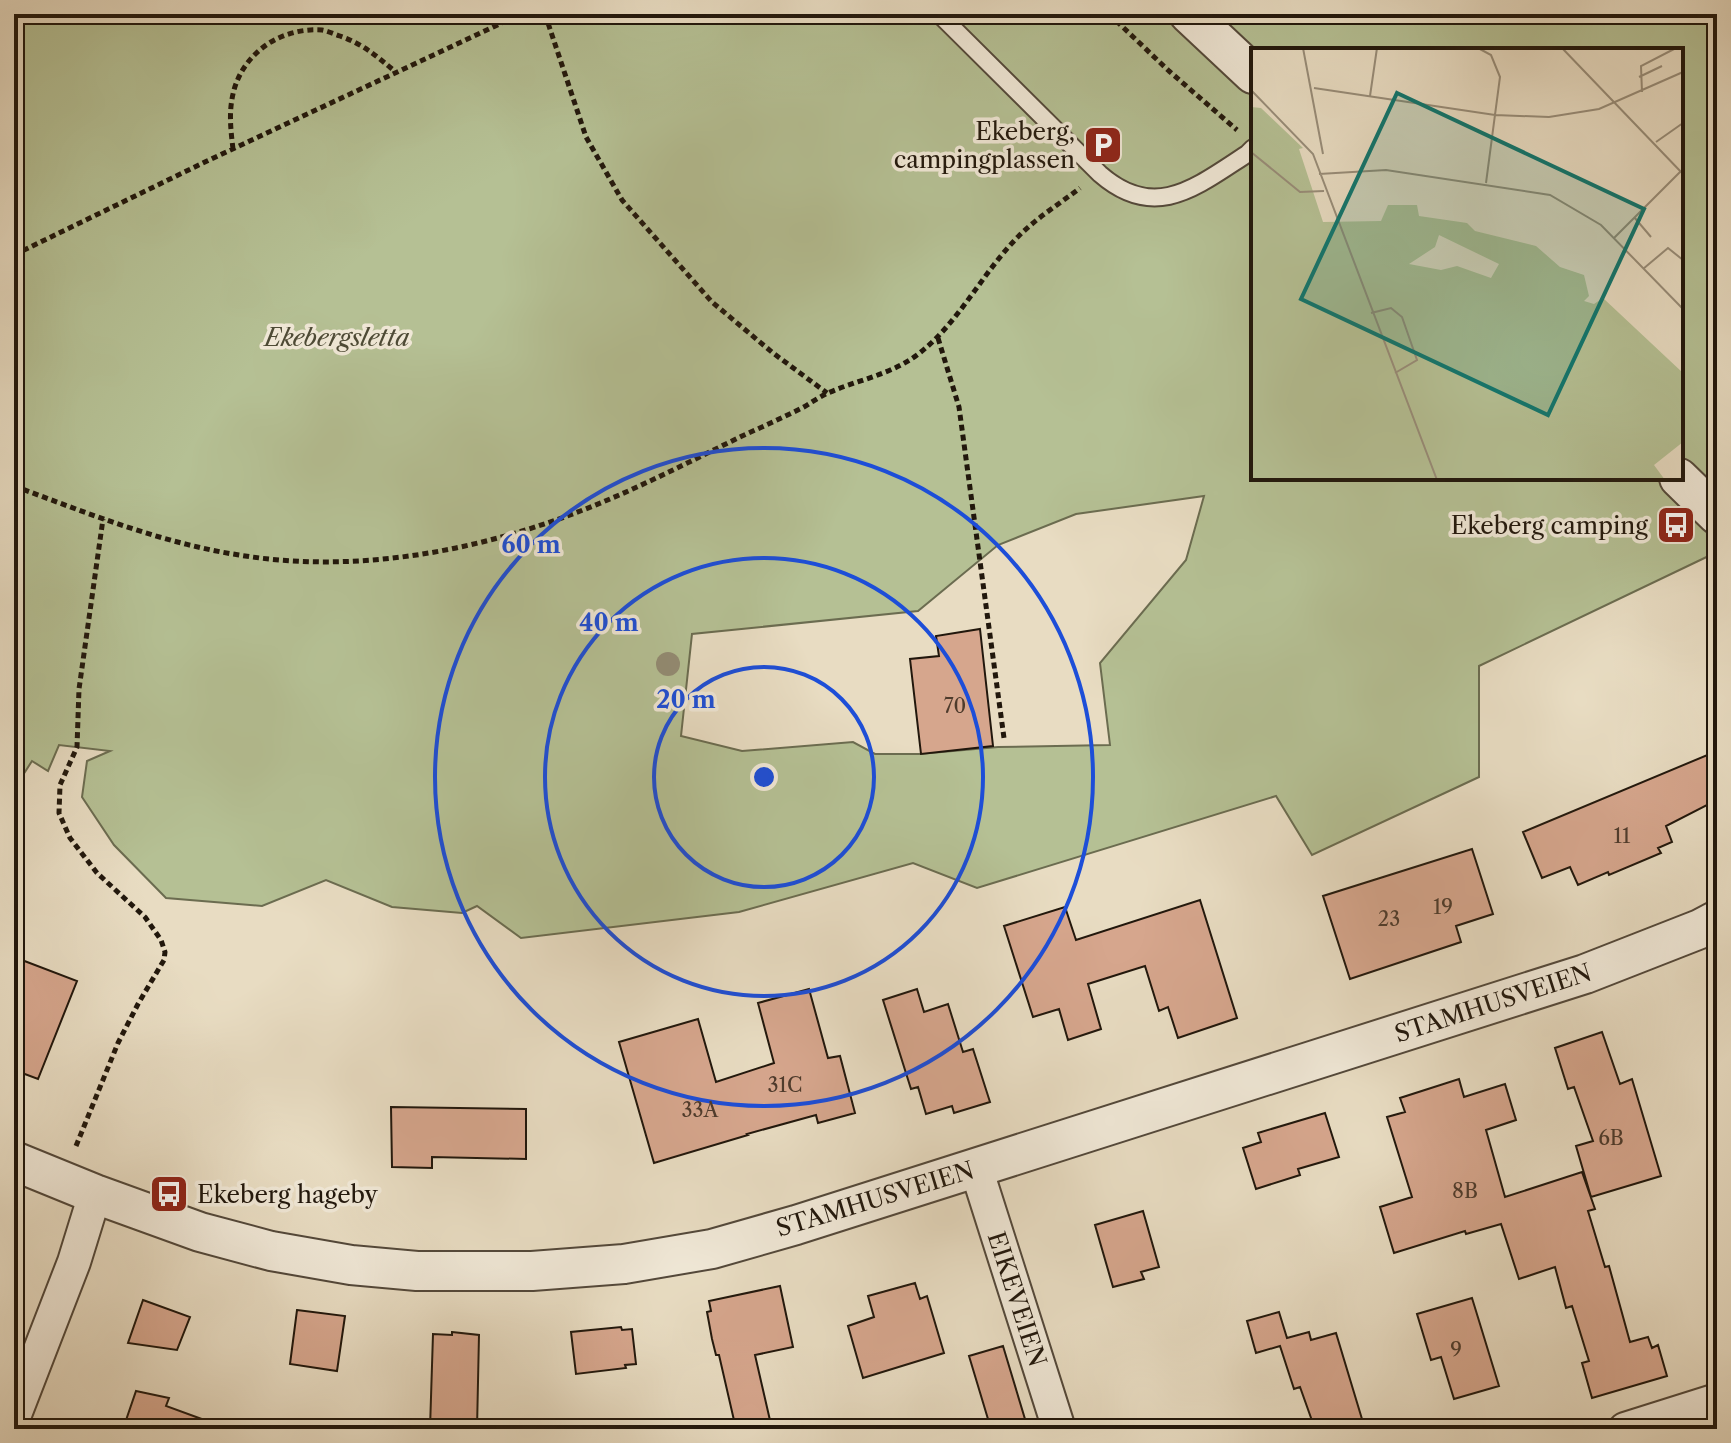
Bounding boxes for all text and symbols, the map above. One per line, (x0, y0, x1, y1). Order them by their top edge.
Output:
inset map (1251, 48, 1683, 480)
place label: Ekeberg, campingplassen (894, 117, 1075, 174)
parking icon: Ekeberg, campingplassen (1082, 124, 1124, 166)
park label: Ekebergsletta (262, 323, 410, 352)
bus stop icon: Ekeberg camping (1655, 504, 1697, 546)
place label: Ekeberg camping (1451, 511, 1648, 540)
text: 60 m (501, 530, 561, 559)
text: 40 m (579, 608, 639, 637)
text: 20 m (656, 685, 716, 714)
house number: 70 (944, 694, 966, 718)
centre of rings (750, 763, 778, 791)
house number: 11 (1614, 824, 1631, 848)
house number: 19 (1433, 895, 1453, 919)
house number: 23 (1378, 907, 1400, 931)
street label: STAMHUSVEIEN (1391, 958, 1595, 1048)
house number: 31C (768, 1073, 802, 1097)
house number: 33A (682, 1098, 720, 1122)
house number: 6B (1598, 1126, 1624, 1150)
street label: STAMHUSVEIEN (773, 1155, 977, 1243)
bus stop icon: Ekeberg hageby (148, 1173, 190, 1215)
house number: 8B (1452, 1179, 1478, 1203)
place label: Ekeberg hageby (197, 1180, 379, 1209)
street label: EIKEVEIEN (982, 1228, 1052, 1370)
house number: 9 (1450, 1338, 1462, 1362)

